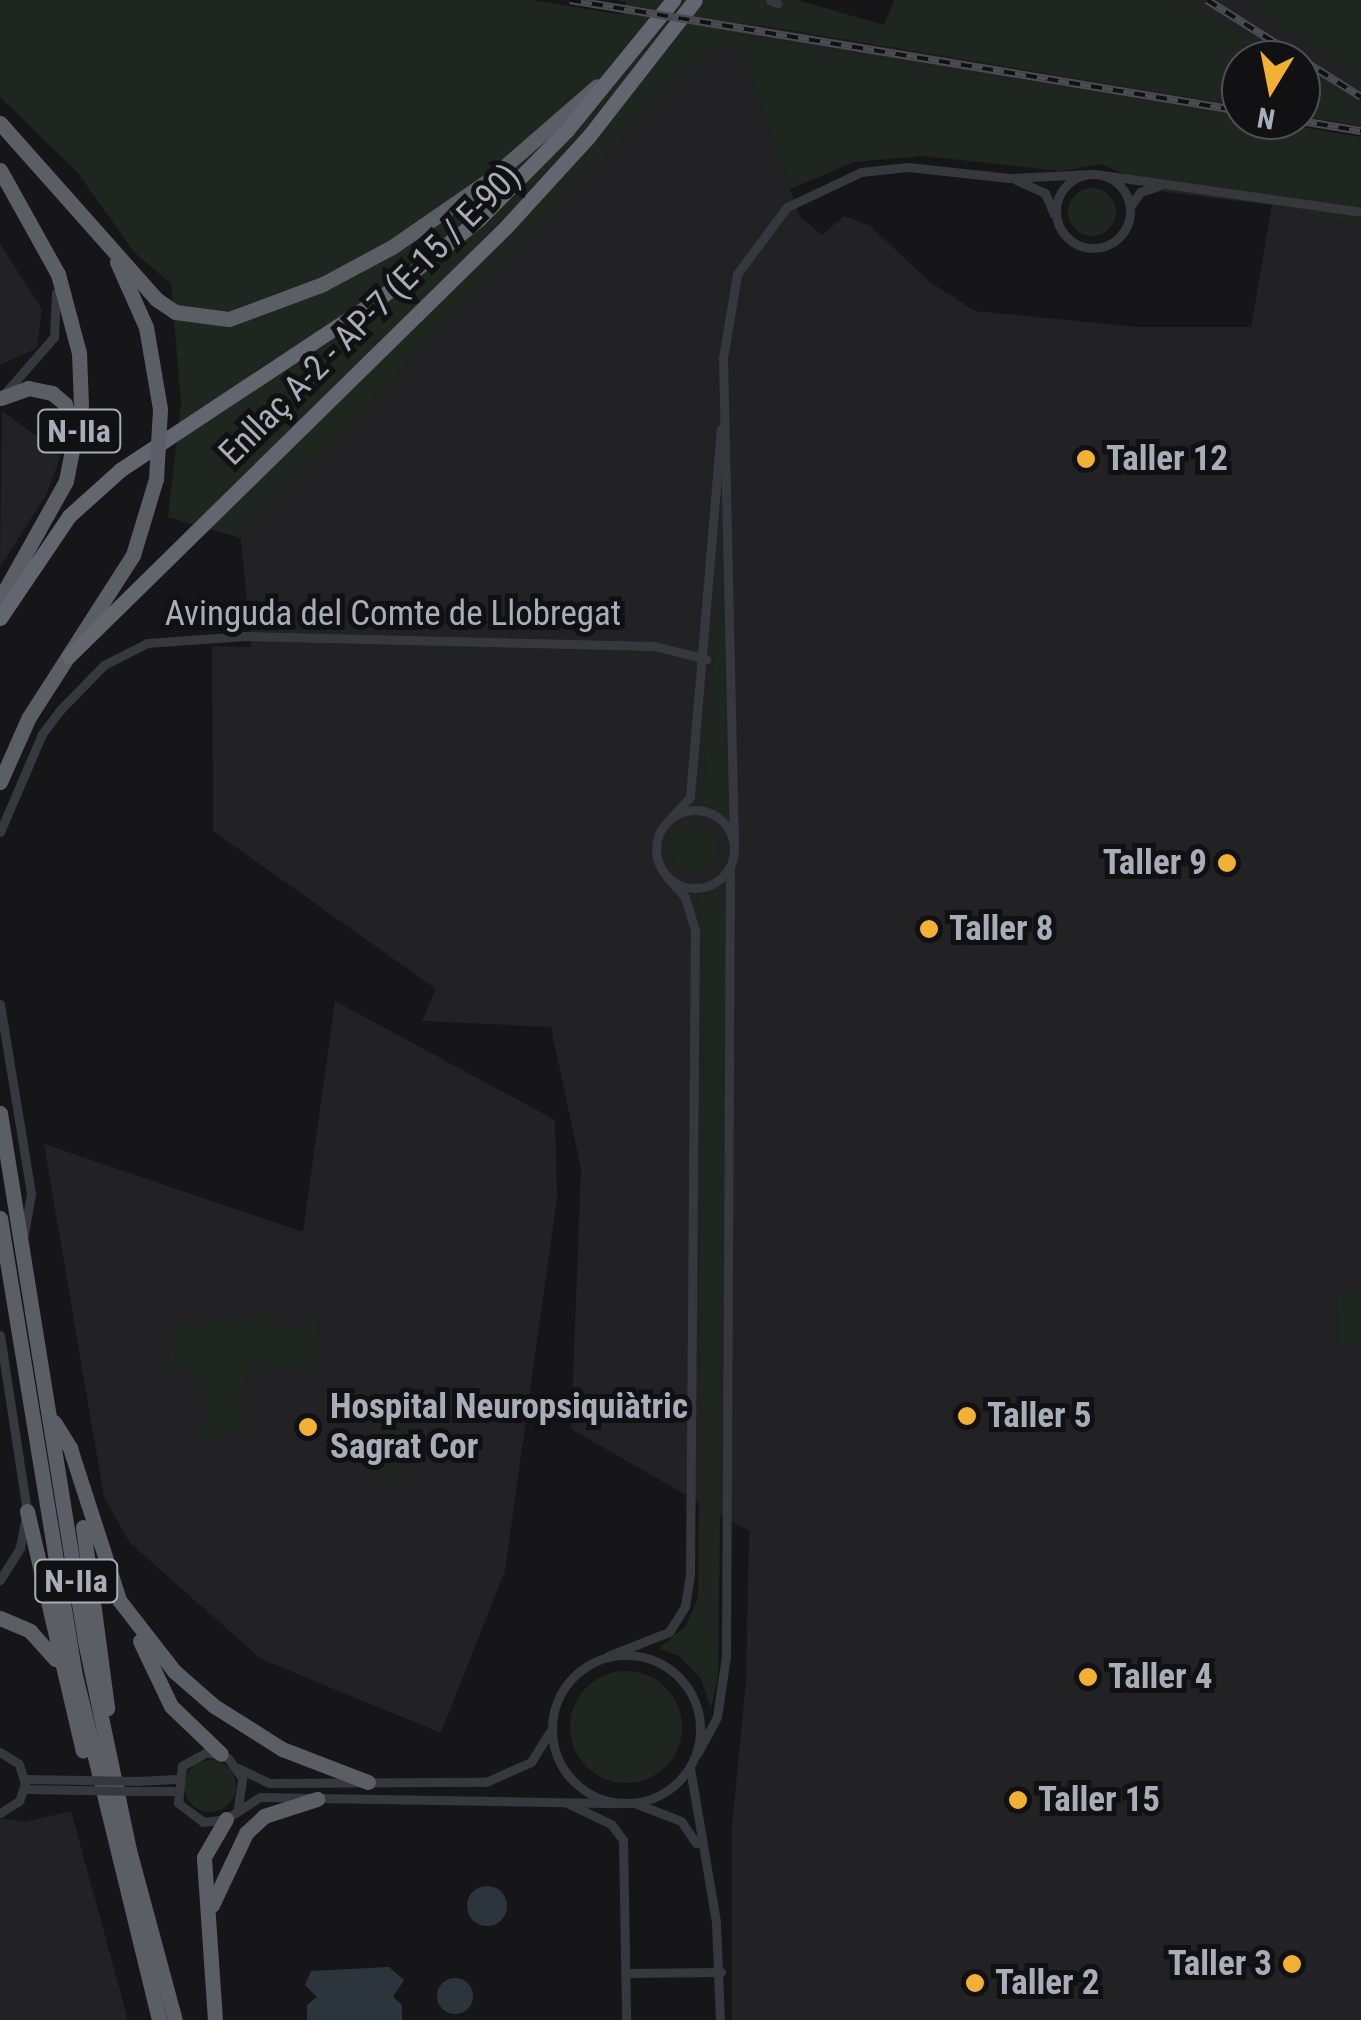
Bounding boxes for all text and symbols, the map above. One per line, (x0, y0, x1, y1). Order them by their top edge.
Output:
north arrow (1221, 40, 1321, 140)
text: N (1255, 100, 1277, 136)
street label: Enllaç A-2 - AP-7 (E-15 / E-90) (211, 156, 529, 474)
road number: N-IIa (36, 404, 122, 458)
place label: Taller 12 (1106, 438, 1228, 480)
marker: Taller 12 (1075, 448, 1097, 470)
street label: Avinguda del Comte de Llobregat (165, 593, 621, 635)
place label: Taller 9 (1103, 842, 1207, 884)
marker: Taller 9 (1216, 852, 1238, 874)
place label: Taller 8 (949, 908, 1053, 950)
marker: Taller 8 (918, 918, 940, 940)
place label: Hospital Neuropsiquiàtric Sagrat Cor (330, 1386, 688, 1468)
place label: Taller 5 (987, 1395, 1091, 1437)
marker: Taller 5 (956, 1405, 978, 1427)
marker: Hospital Neuropsiquiàtric Sagrat Cor (295, 1414, 321, 1440)
road number: N-IIa (34, 1554, 118, 1608)
place label: Taller 4 (1108, 1656, 1212, 1698)
marker: Taller 4 (1077, 1666, 1099, 1688)
place label: Taller 15 (1038, 1779, 1160, 1821)
marker: Taller 15 (1007, 1789, 1029, 1811)
place label: Taller 3 (1168, 1943, 1272, 1985)
marker: Taller 3 (1281, 1953, 1303, 1975)
place label: Taller 2 (995, 1962, 1099, 2004)
marker: Taller 2 (964, 1972, 986, 1994)

